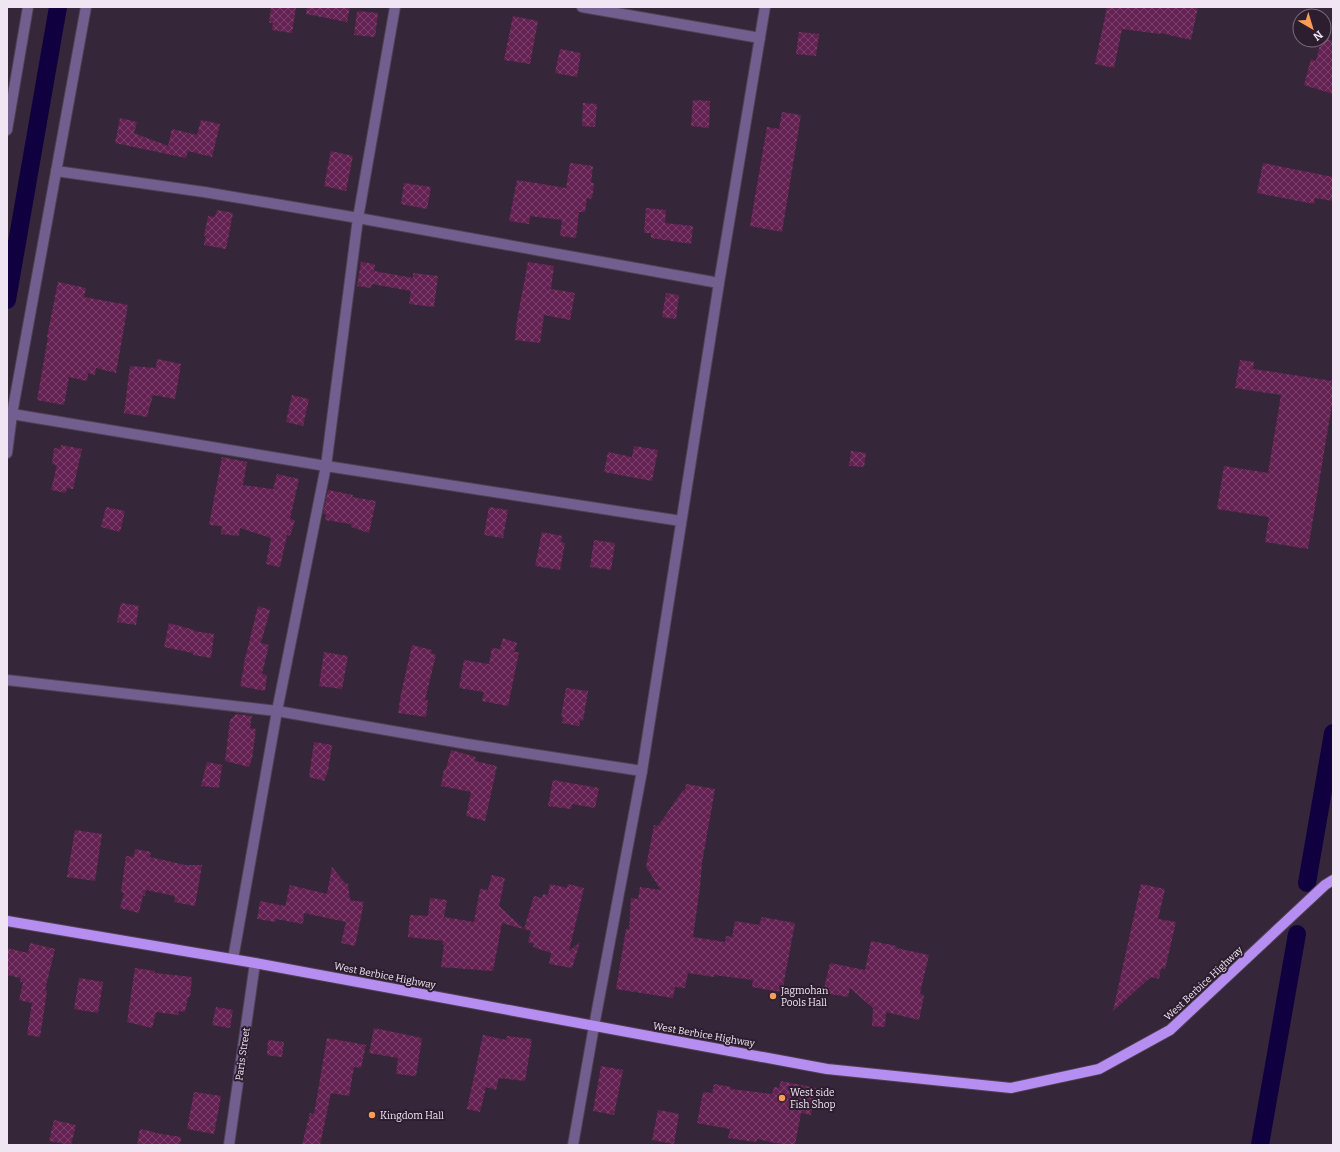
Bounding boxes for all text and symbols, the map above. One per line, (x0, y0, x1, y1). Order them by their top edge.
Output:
north arrow (1292, 8, 1332, 48)
text: N (1310, 28, 1325, 44)
street label: West Berbice Highway (1162, 944, 1246, 1023)
street label: West Berbice Highway (333, 960, 437, 992)
place label: Jagmohan Pools Hall (780, 985, 829, 1009)
marker: Jagmohan Pools Hall (768, 991, 778, 1001)
street label: West Berbice Highway (652, 1020, 756, 1050)
street label: Paris Street (233, 1026, 253, 1081)
place label: West side Fish Shop (790, 1087, 835, 1111)
marker: West side Fish Shop (777, 1093, 787, 1103)
marker: Kingdom Hall (367, 1110, 377, 1120)
place label: Kingdom Hall (380, 1110, 444, 1122)

